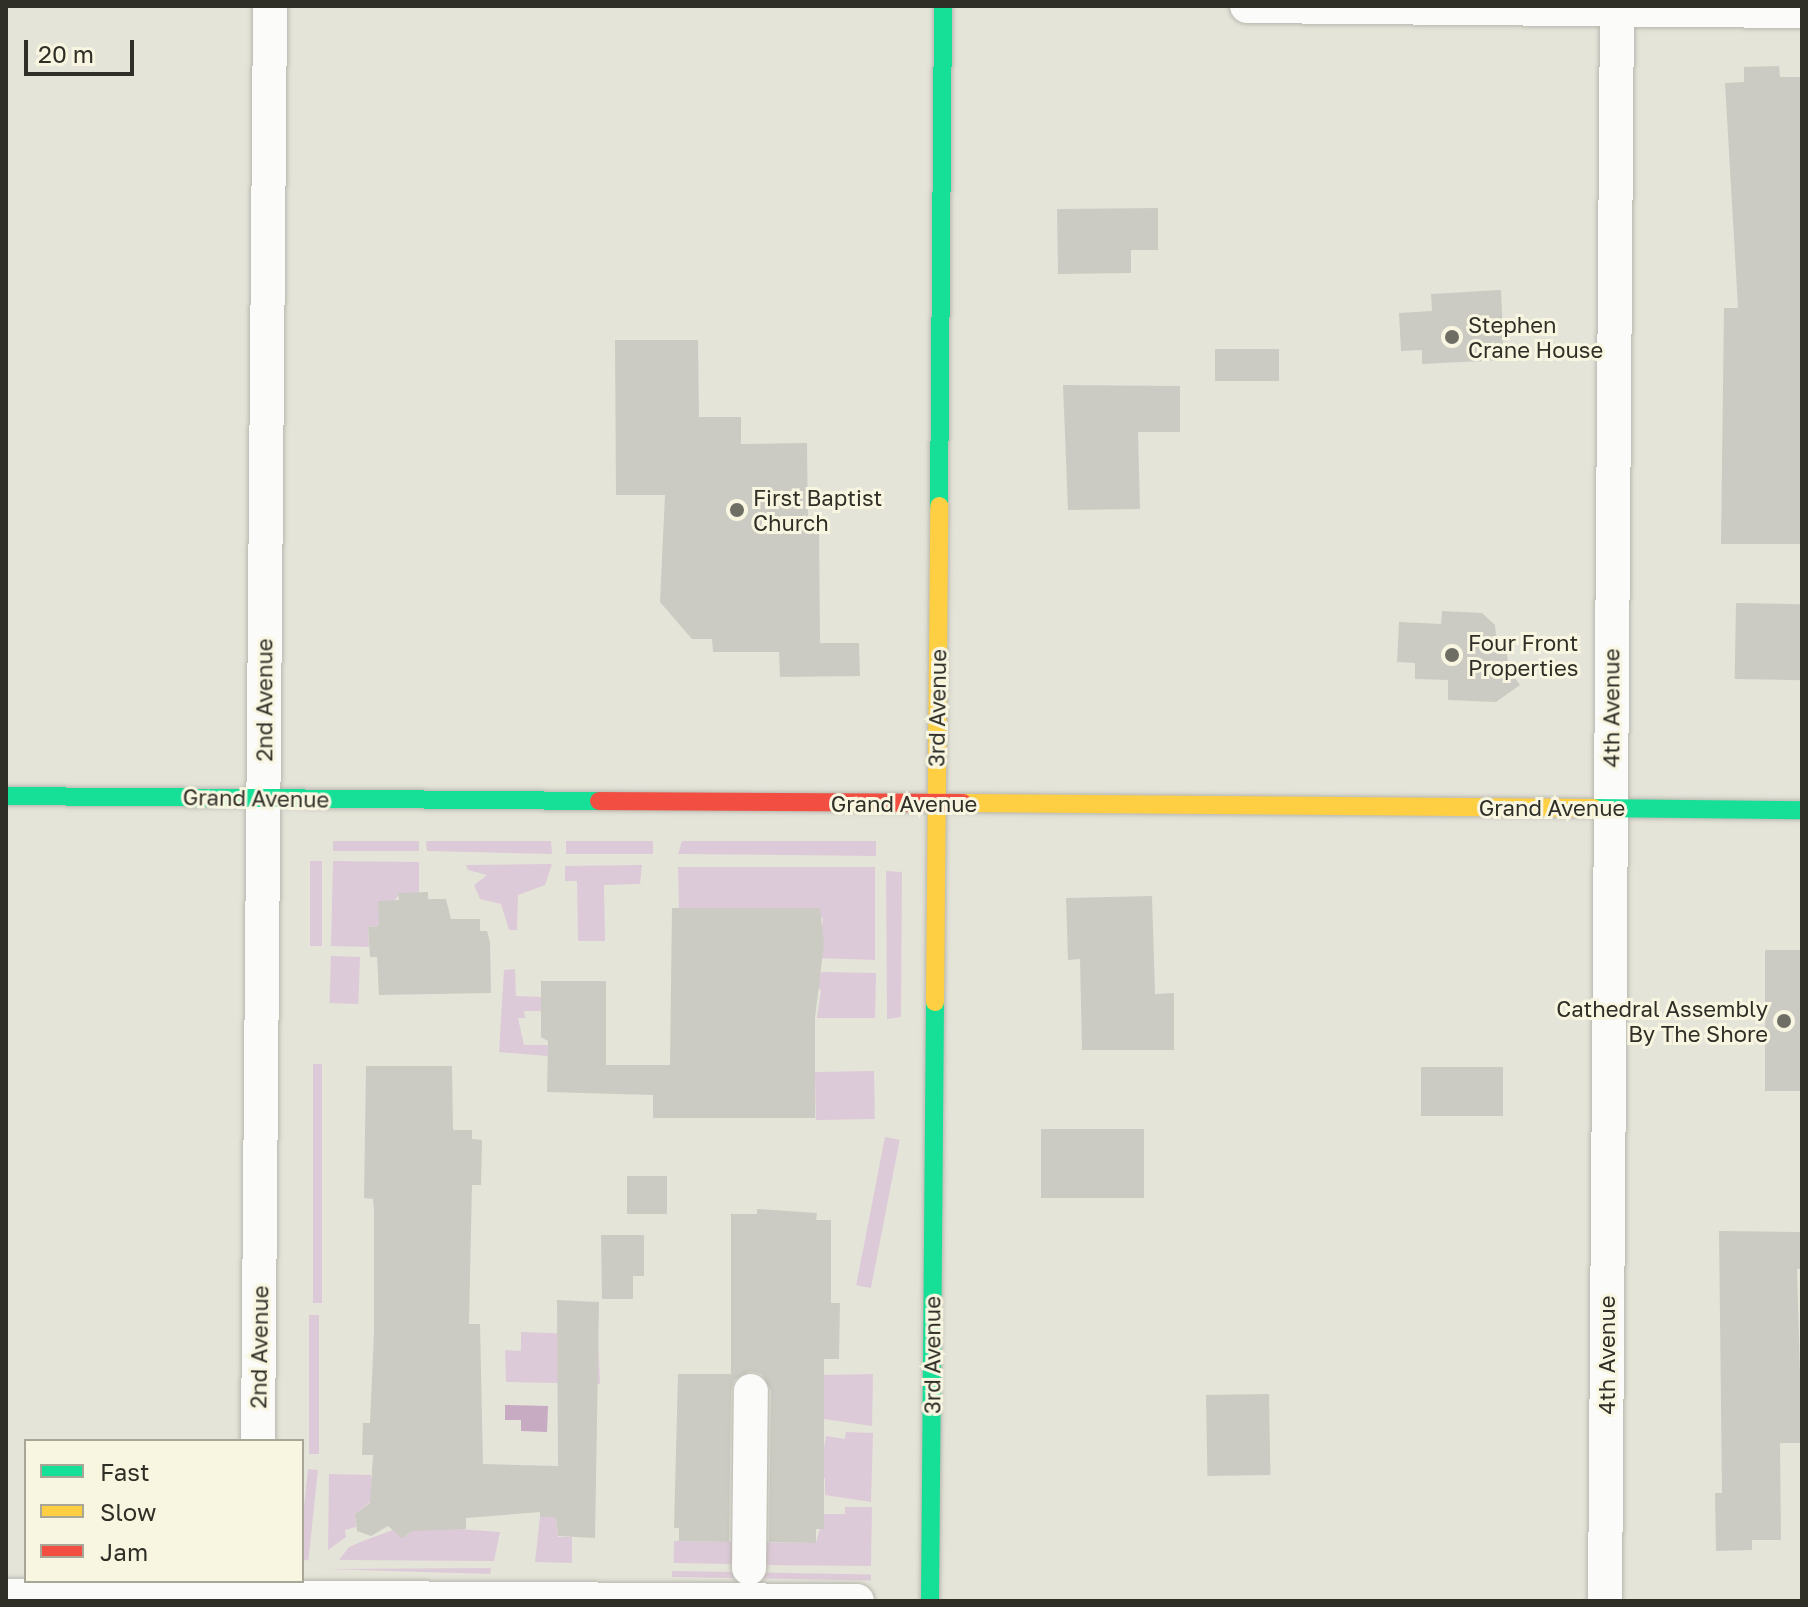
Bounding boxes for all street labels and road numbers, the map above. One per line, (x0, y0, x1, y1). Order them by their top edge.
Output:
street label: 2nd Avenue (251, 639, 277, 761)
street label: 3rd Avenue (923, 649, 951, 767)
street label: 4th Avenue (1598, 649, 1624, 767)
street label: Grand Avenue (183, 784, 329, 812)
street label: Grand Avenue (831, 791, 977, 817)
street label: Grand Avenue (1479, 795, 1625, 821)
street label: 2nd Avenue (245, 1285, 273, 1409)
street label: 3rd Avenue (919, 1296, 945, 1414)
street label: 4th Avenue (1594, 1296, 1620, 1414)

